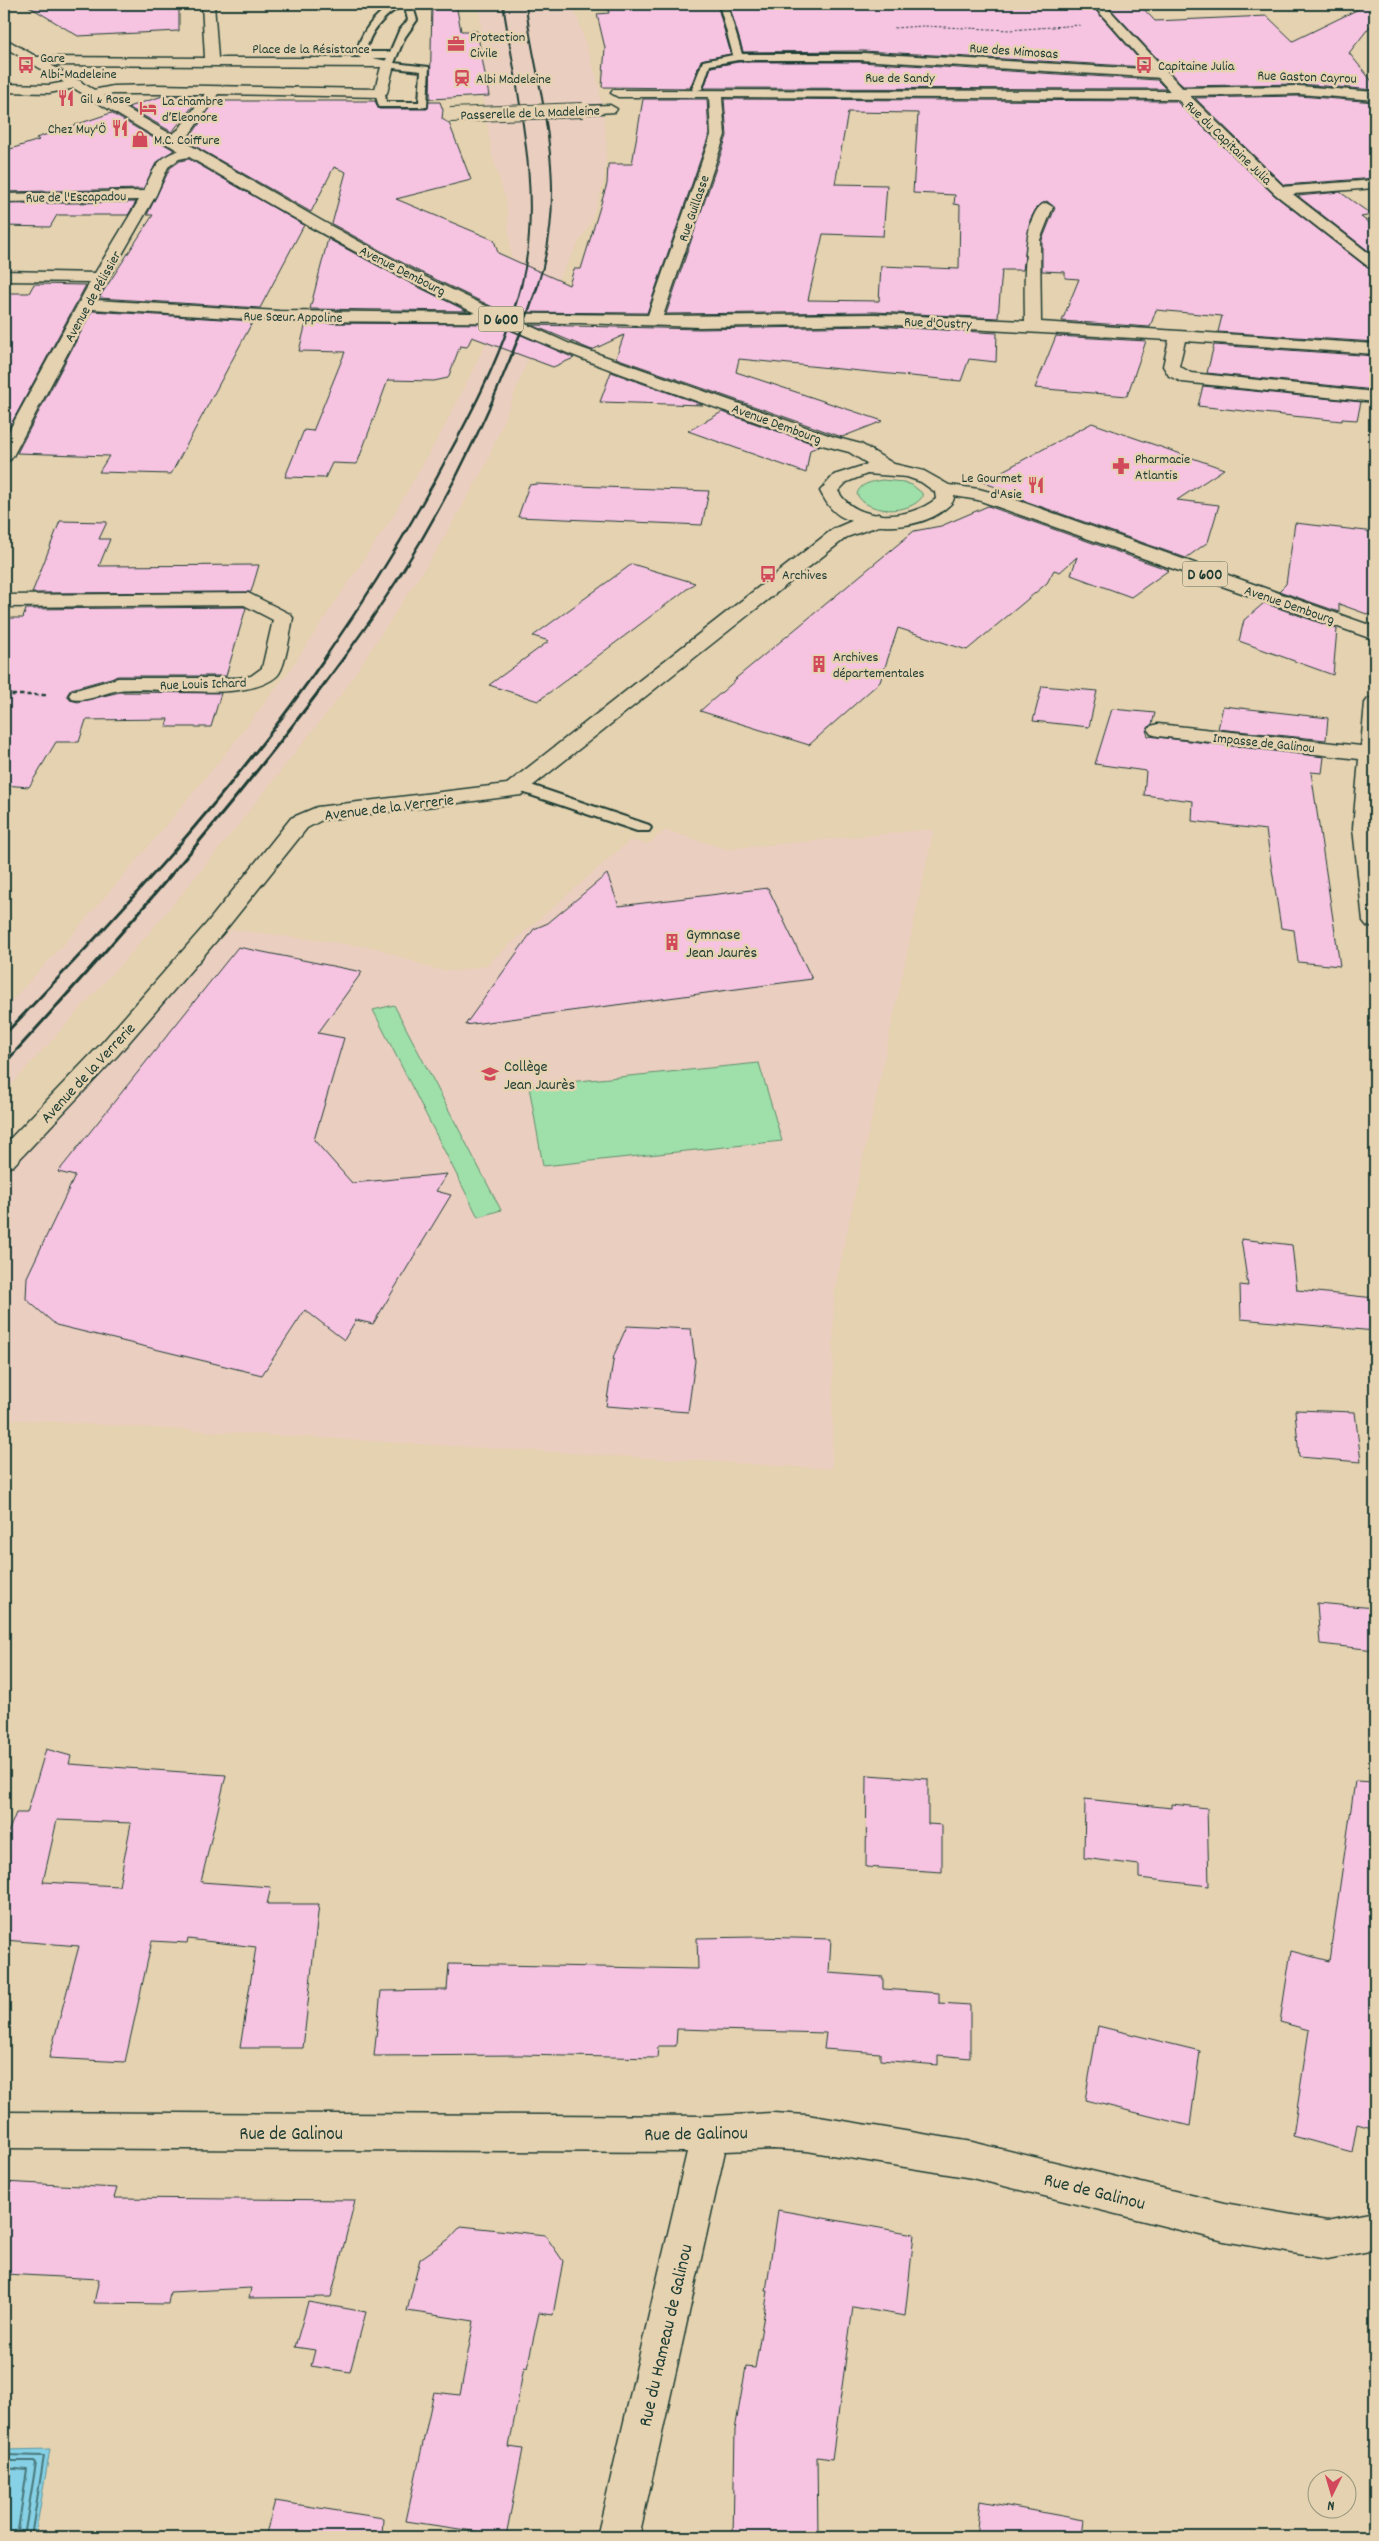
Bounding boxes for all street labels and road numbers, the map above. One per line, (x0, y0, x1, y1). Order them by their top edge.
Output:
street label: Rue des Mimosas (969, 39, 1059, 65)
street label: Place de la Résistance (252, 40, 370, 60)
street label: Rue Gaston Cayrou (1257, 66, 1357, 90)
street label: Rue de Sandy (865, 69, 935, 89)
street label: Rue du Capitaine Julia (1180, 97, 1276, 191)
street label: Passerelle de la Madeleine (460, 102, 600, 126)
street label: Rue Guillasse (674, 173, 716, 245)
street label: Rue de l'Escapadou (26, 187, 126, 209)
street label: Avenue Dembourg (356, 241, 449, 302)
street label: Avenue de Pélissier (60, 247, 127, 346)
road number: D 600 (478, 306, 524, 332)
street label: Rue Sœur Appoline (243, 307, 343, 329)
street label: Rue d'Oustry (904, 313, 972, 335)
street label: Avenue Dembourg (729, 399, 824, 450)
road number: D 600 (1182, 562, 1228, 586)
street label: Avenue Dembourg (1242, 581, 1337, 631)
street label: Rue Louis Ichard (159, 673, 247, 697)
street label: Impasse de Galinou (1212, 729, 1316, 759)
street label: Avenue de la Verrerie (323, 789, 455, 828)
street label: Avenue de la Verrerie (36, 1018, 142, 1129)
street label: Rue de Galinou (644, 2121, 748, 2150)
street label: Rue de Galinou (239, 2122, 343, 2149)
street label: Rue de Galinou (1041, 2168, 1148, 2219)
street label: Rue du Hameau de Galinou (633, 2242, 702, 2430)

